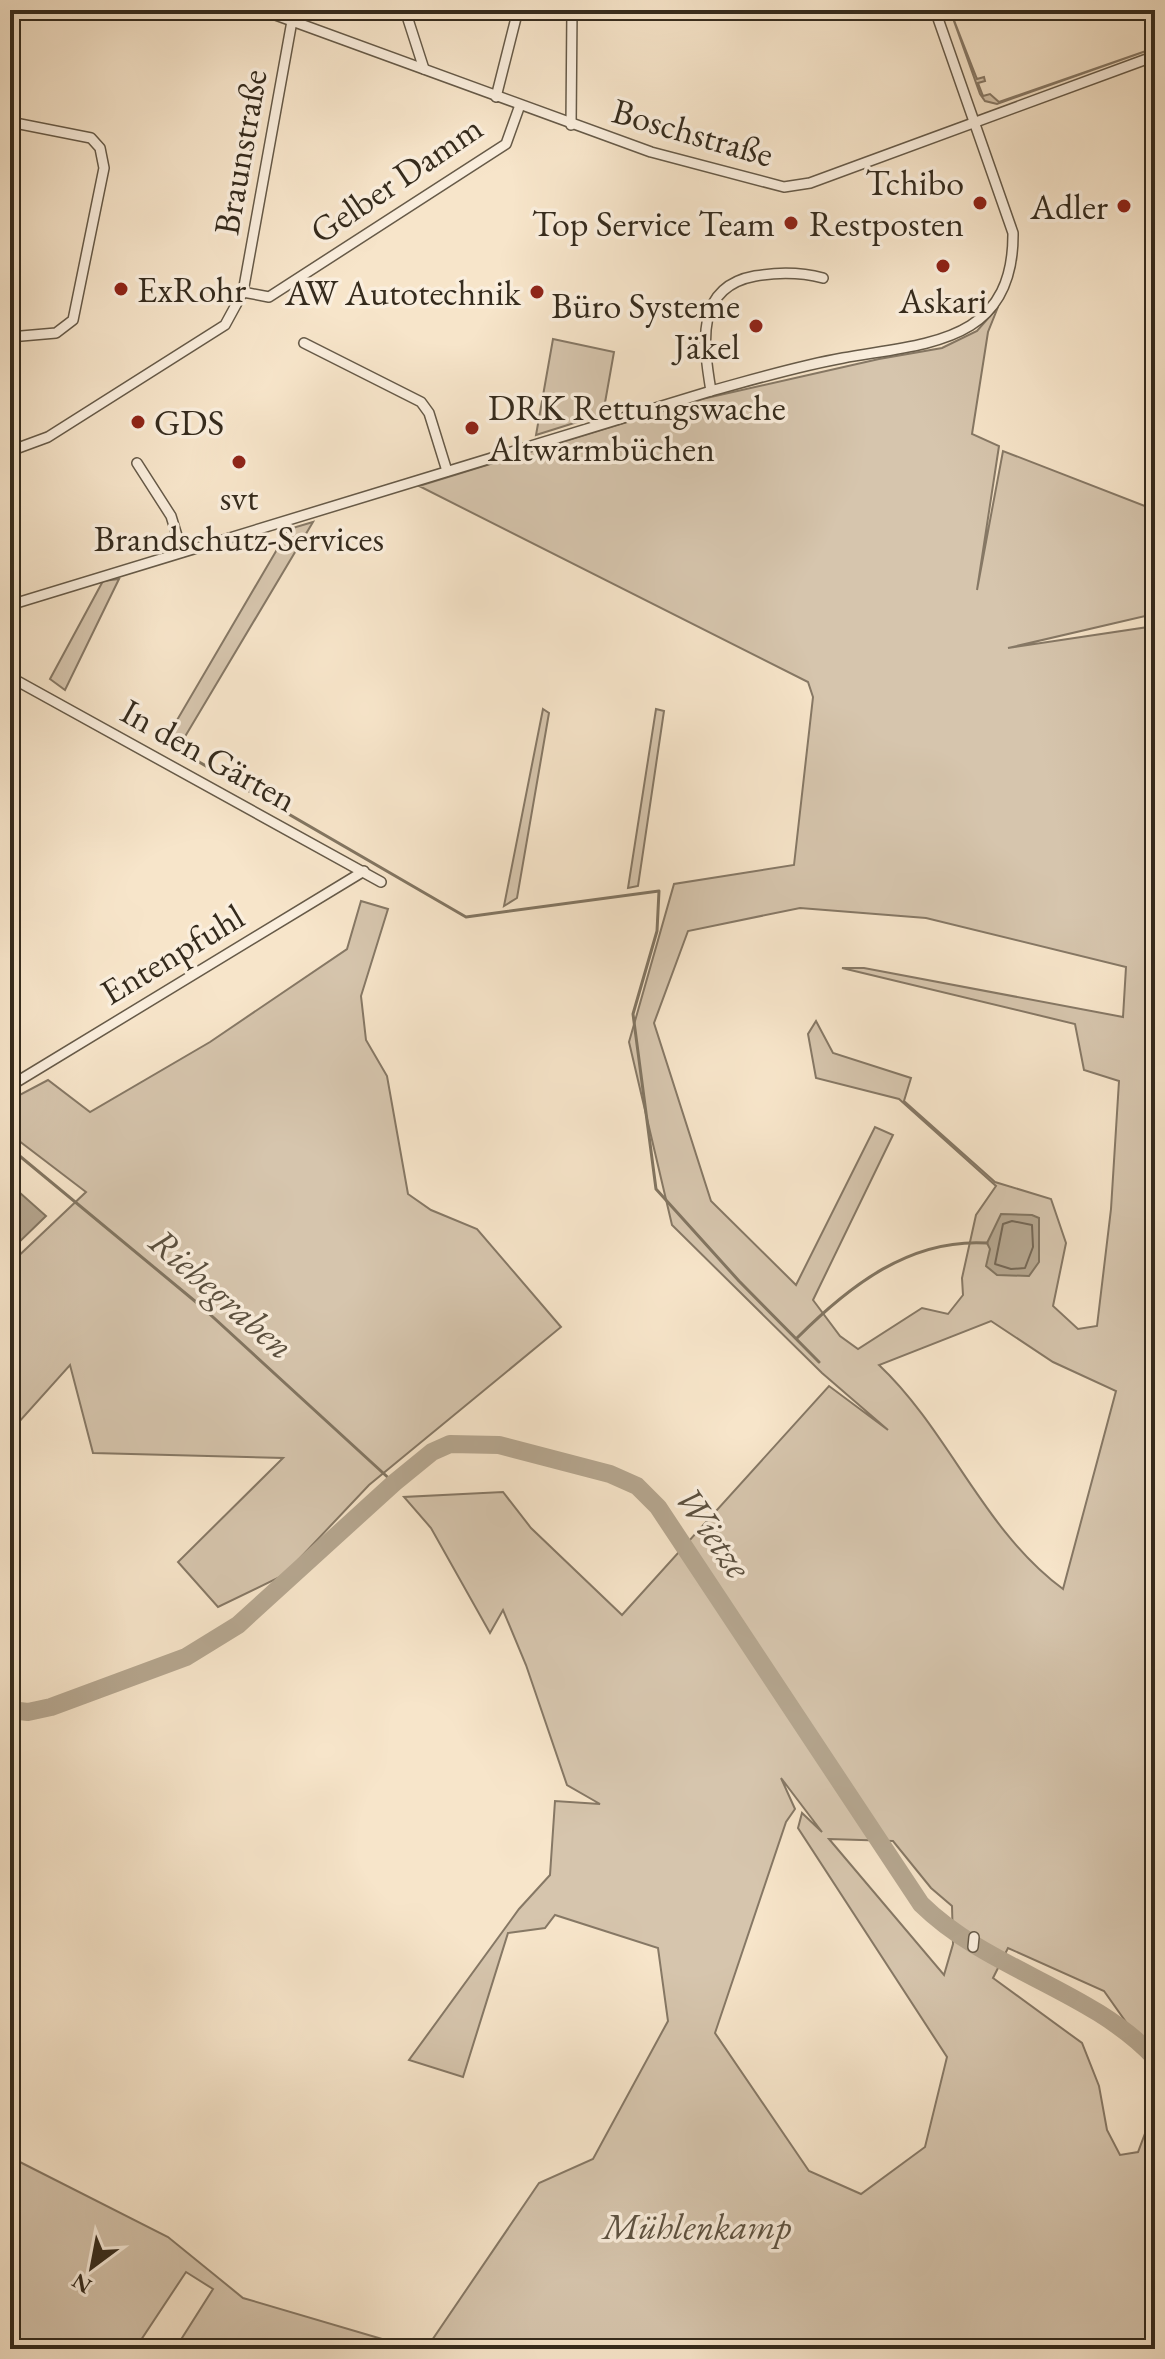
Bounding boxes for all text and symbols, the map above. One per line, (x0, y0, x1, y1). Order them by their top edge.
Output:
street label: Braunstraße (202, 66, 278, 238)
street label: Boschstraße (607, 87, 779, 177)
street label: Gelber Damm (301, 104, 491, 254)
place label: Tchibo Restposten (809, 159, 964, 247)
place label: Adler (1029, 183, 1108, 230)
marker: Tchibo Restposten (971, 194, 989, 212)
marker: Adler (1115, 197, 1133, 215)
place label: Top Service Team (532, 200, 775, 247)
marker: Top Service Team (782, 214, 800, 232)
marker: Askari (934, 257, 952, 275)
place label: ExRohr (137, 266, 246, 313)
place label: AW Autotechnik (284, 269, 522, 316)
place label: Askari (898, 277, 987, 324)
marker: ExRohr (112, 280, 130, 298)
place label: Büro Systeme Jäkel (551, 282, 740, 370)
marker: AW Autotechnik (528, 283, 546, 301)
marker: Büro Systeme Jäkel (747, 317, 765, 335)
place label: DRK Rettungswache Altwarmbüchen (487, 384, 786, 472)
place label: GDS (154, 399, 224, 446)
marker: GDS (129, 413, 147, 431)
marker: DRK Rettungswache Altwarmbüchen (463, 419, 481, 437)
marker: svt Brandschutz-Services (230, 453, 248, 471)
place label: svt Brandschutz-Services (94, 474, 384, 562)
street label: In den Gärten (113, 687, 305, 823)
street label: Entenpfuhl (91, 893, 253, 1015)
water label: Riehegraben (139, 1217, 305, 1369)
water label: Wietze (665, 1476, 764, 1589)
park label: Mühlenkamp (601, 2203, 791, 2250)
north arrow (52, 2227, 132, 2307)
text: N (66, 2266, 97, 2301)

